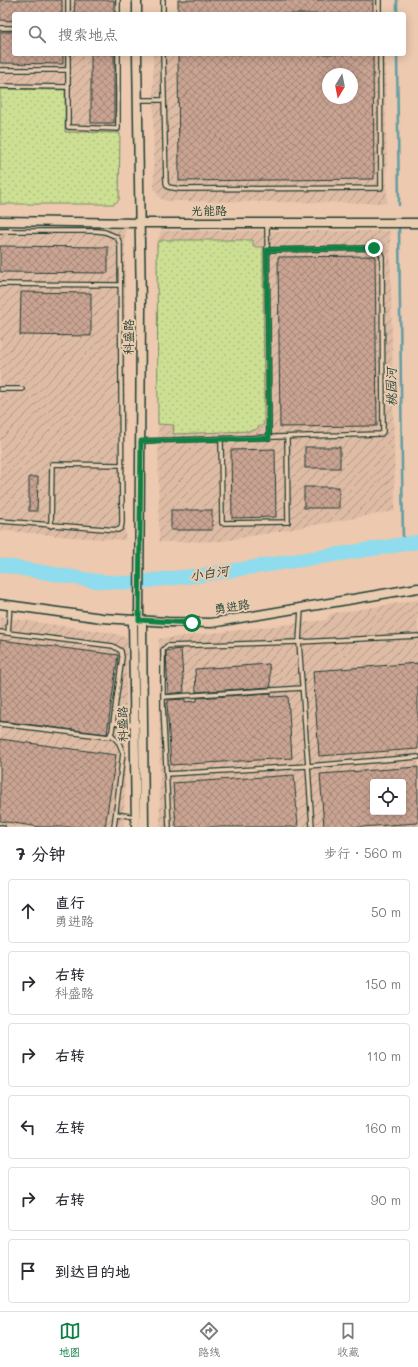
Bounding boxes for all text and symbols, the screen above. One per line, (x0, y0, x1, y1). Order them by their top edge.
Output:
search box (12, 12, 406, 56)
icon: search (26, 23, 48, 45)
text: 搜索地点 (58, 24, 118, 44)
north arrow (322, 68, 358, 104)
street label: 光能路 (191, 202, 227, 218)
route end (365, 239, 383, 257)
street label: 科盛路 (120, 319, 136, 355)
water label: 桃园河 (382, 365, 399, 407)
water label: 小白河 (188, 561, 231, 584)
street label: 勇进路 (213, 595, 251, 617)
route start (183, 614, 201, 632)
street label: 科盛路 (114, 706, 130, 742)
map controls (370, 779, 406, 815)
button: locate (370, 779, 406, 815)
text: 7 分钟 (16, 842, 66, 864)
text: 步行 · 560 m (324, 844, 402, 861)
text: 直行 (55, 892, 85, 912)
icon: ahead (17, 900, 39, 922)
text: 50 m (371, 903, 401, 920)
text: 勇进路 (55, 912, 94, 929)
text: 右转 (55, 964, 85, 984)
icon: right (17, 972, 39, 994)
text: 150 m (365, 975, 401, 992)
text: 科盛路 (55, 984, 94, 1001)
icon: right (17, 1044, 39, 1066)
text: 右转 (55, 1045, 85, 1065)
text: 110 m (367, 1047, 401, 1064)
icon: left (17, 1116, 39, 1138)
text: 左转 (55, 1117, 85, 1137)
text: 160 m (365, 1119, 401, 1136)
icon: right (17, 1188, 39, 1210)
text: 右转 (55, 1189, 85, 1209)
text: 90 m (371, 1191, 401, 1208)
icon: arrive (17, 1260, 39, 1282)
text: 到达目的地 (55, 1261, 130, 1281)
tab: 地图 (59, 1320, 81, 1359)
tab: 路线 (198, 1320, 220, 1359)
tab: 收藏 (337, 1320, 359, 1359)

